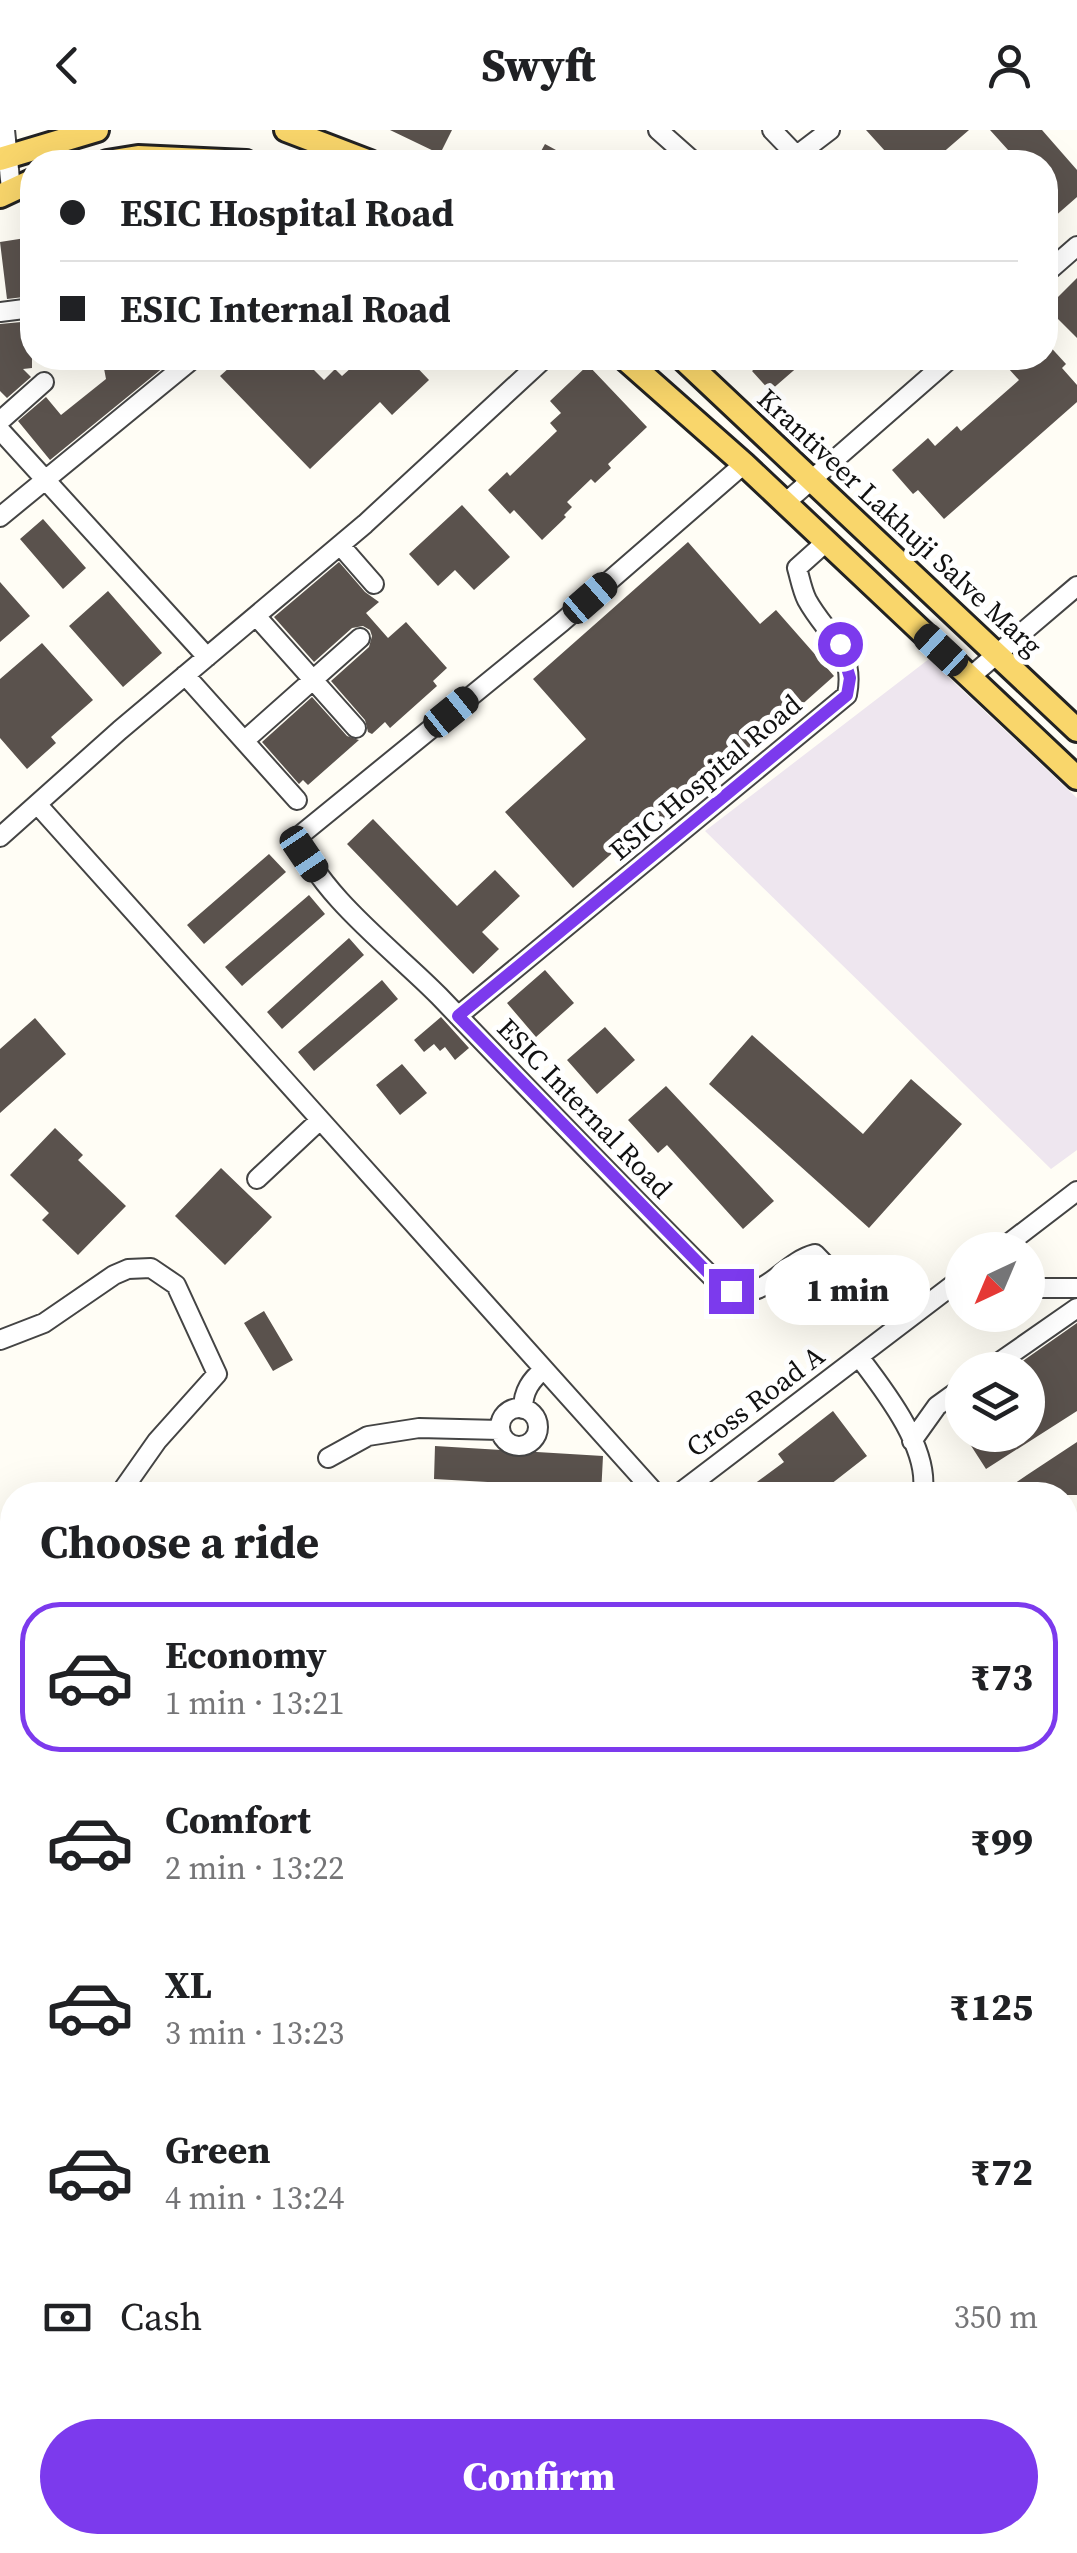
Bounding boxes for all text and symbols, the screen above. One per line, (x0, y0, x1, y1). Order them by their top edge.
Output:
text: Swyft (481, 34, 596, 96)
icon: back (40, 38, 95, 93)
icon: person (982, 38, 1037, 93)
text: ESIC Hospital Road (120, 187, 454, 239)
text: ESIC Internal Road (120, 283, 451, 335)
street label: Krantiveer Lakhuji Salve Marg (749, 380, 1051, 664)
car (558, 567, 622, 629)
car (909, 619, 973, 681)
route start (818, 622, 863, 667)
car (418, 681, 484, 743)
street label: ESIC Hospital Road (601, 685, 809, 869)
car (275, 821, 333, 887)
street label: ESIC Internal Road (489, 1010, 681, 1206)
north arrow (945, 1232, 1045, 1332)
map controls (945, 1232, 1045, 1452)
callout: 1 min (766, 1256, 931, 1326)
text: 1 min (806, 1268, 889, 1312)
route end (709, 1269, 754, 1314)
street label: Cross Road A (678, 1336, 832, 1466)
button: layers (945, 1352, 1045, 1452)
text: Choose a ride (40, 1511, 319, 1573)
text: Economy (165, 1629, 327, 1681)
icon: car (45, 1632, 135, 1722)
text: ₹73 (970, 1651, 1033, 1703)
text: 1 min · 13:21 (165, 1681, 344, 1725)
text: Comfort (165, 1794, 311, 1846)
icon: car (45, 1797, 135, 1887)
text: ₹99 (970, 1816, 1033, 1868)
text: 2 min · 13:22 (165, 1846, 344, 1890)
text: XL (165, 1959, 212, 2011)
icon: car (45, 1962, 135, 2052)
text: ₹125 (949, 1981, 1033, 2033)
text: 3 min · 13:23 (165, 2011, 344, 2055)
text: Green (165, 2124, 271, 2176)
icon: car (45, 2127, 135, 2217)
text: ₹72 (970, 2146, 1033, 2198)
text: 4 min · 13:24 (165, 2176, 344, 2220)
icon: cash (40, 2290, 95, 2345)
text: Cash (120, 2291, 202, 2343)
text: 350 m (954, 2295, 1038, 2339)
button: Confirm (40, 2419, 1038, 2534)

